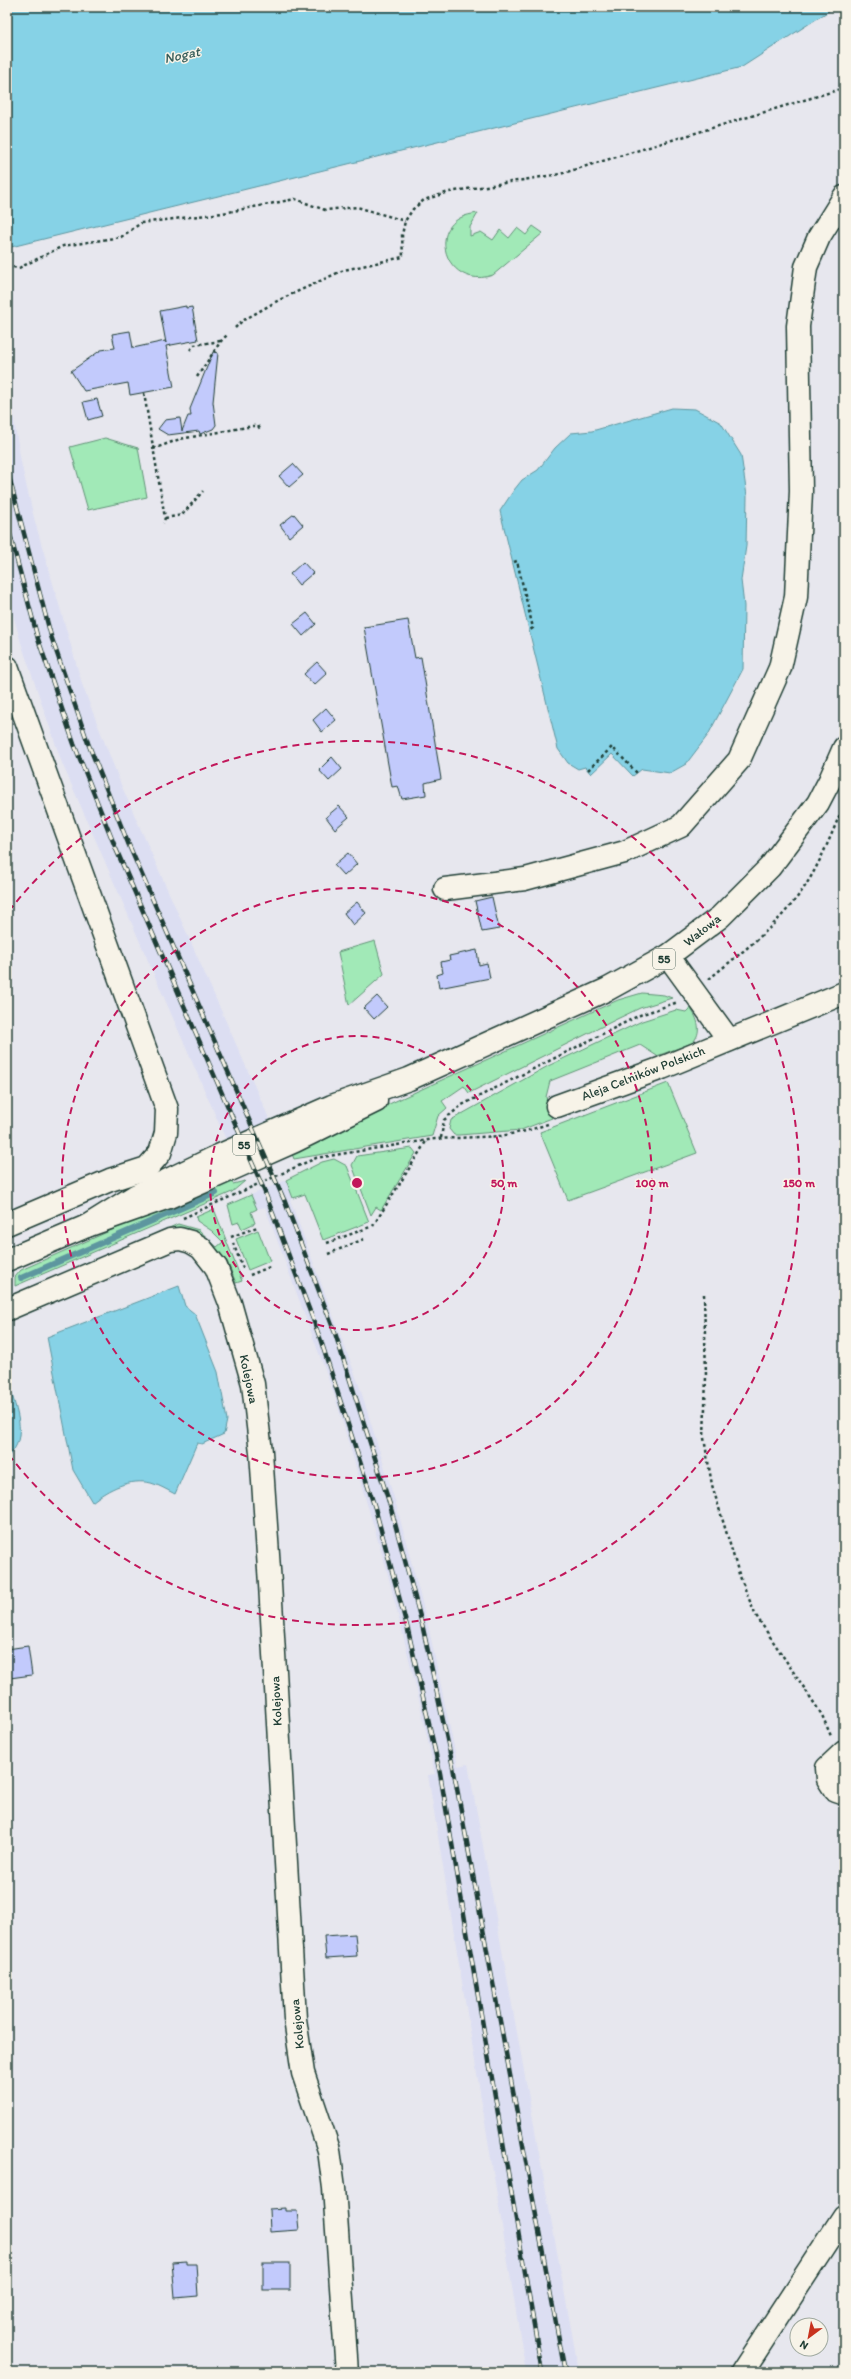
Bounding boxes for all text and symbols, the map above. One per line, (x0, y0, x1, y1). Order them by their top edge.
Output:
water label: Nogat (163, 43, 203, 67)
street label: Wałowa (680, 911, 724, 949)
road number: 55 (653, 949, 675, 969)
street label: Aleja Celników Polskich (579, 1042, 707, 1103)
road number: 55 (233, 1135, 255, 1155)
centre of rings (350, 1176, 364, 1190)
text: 50 m (491, 1176, 518, 1190)
text: 100 m (635, 1176, 669, 1190)
text: 150 m (783, 1176, 816, 1190)
street label: Kolejowa (236, 1353, 262, 1405)
street label: Kolejowa (267, 1675, 285, 1726)
street label: Kolejowa (287, 1998, 307, 2050)
north arrow (789, 2317, 829, 2357)
text: N (797, 2338, 811, 2353)

